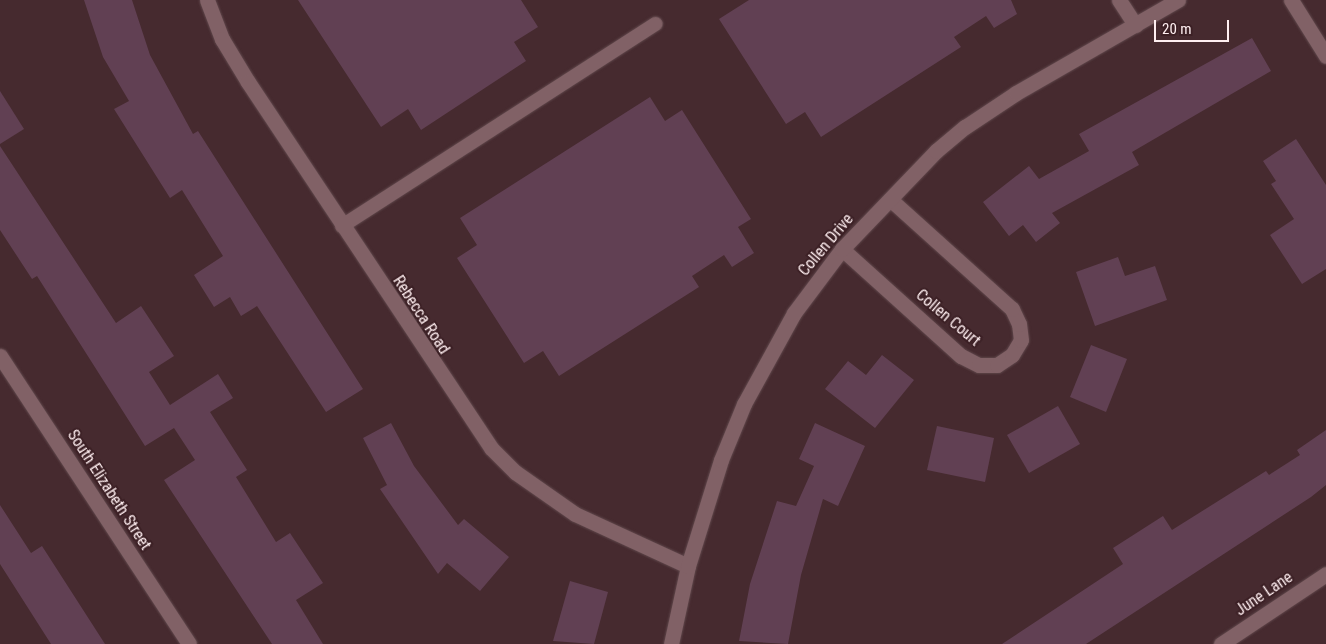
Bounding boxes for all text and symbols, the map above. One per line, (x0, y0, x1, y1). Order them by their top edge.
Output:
scale bar (1156, 10, 1231, 42)
text: 20 m (1162, 20, 1192, 38)
street label: Collen Drive (794, 210, 858, 280)
street label: Rebecca Road (389, 272, 453, 358)
street label: Collen Court (912, 286, 984, 350)
street label: South Elizabeth Street (63, 426, 155, 554)
street label: June Lane (1232, 568, 1296, 620)

